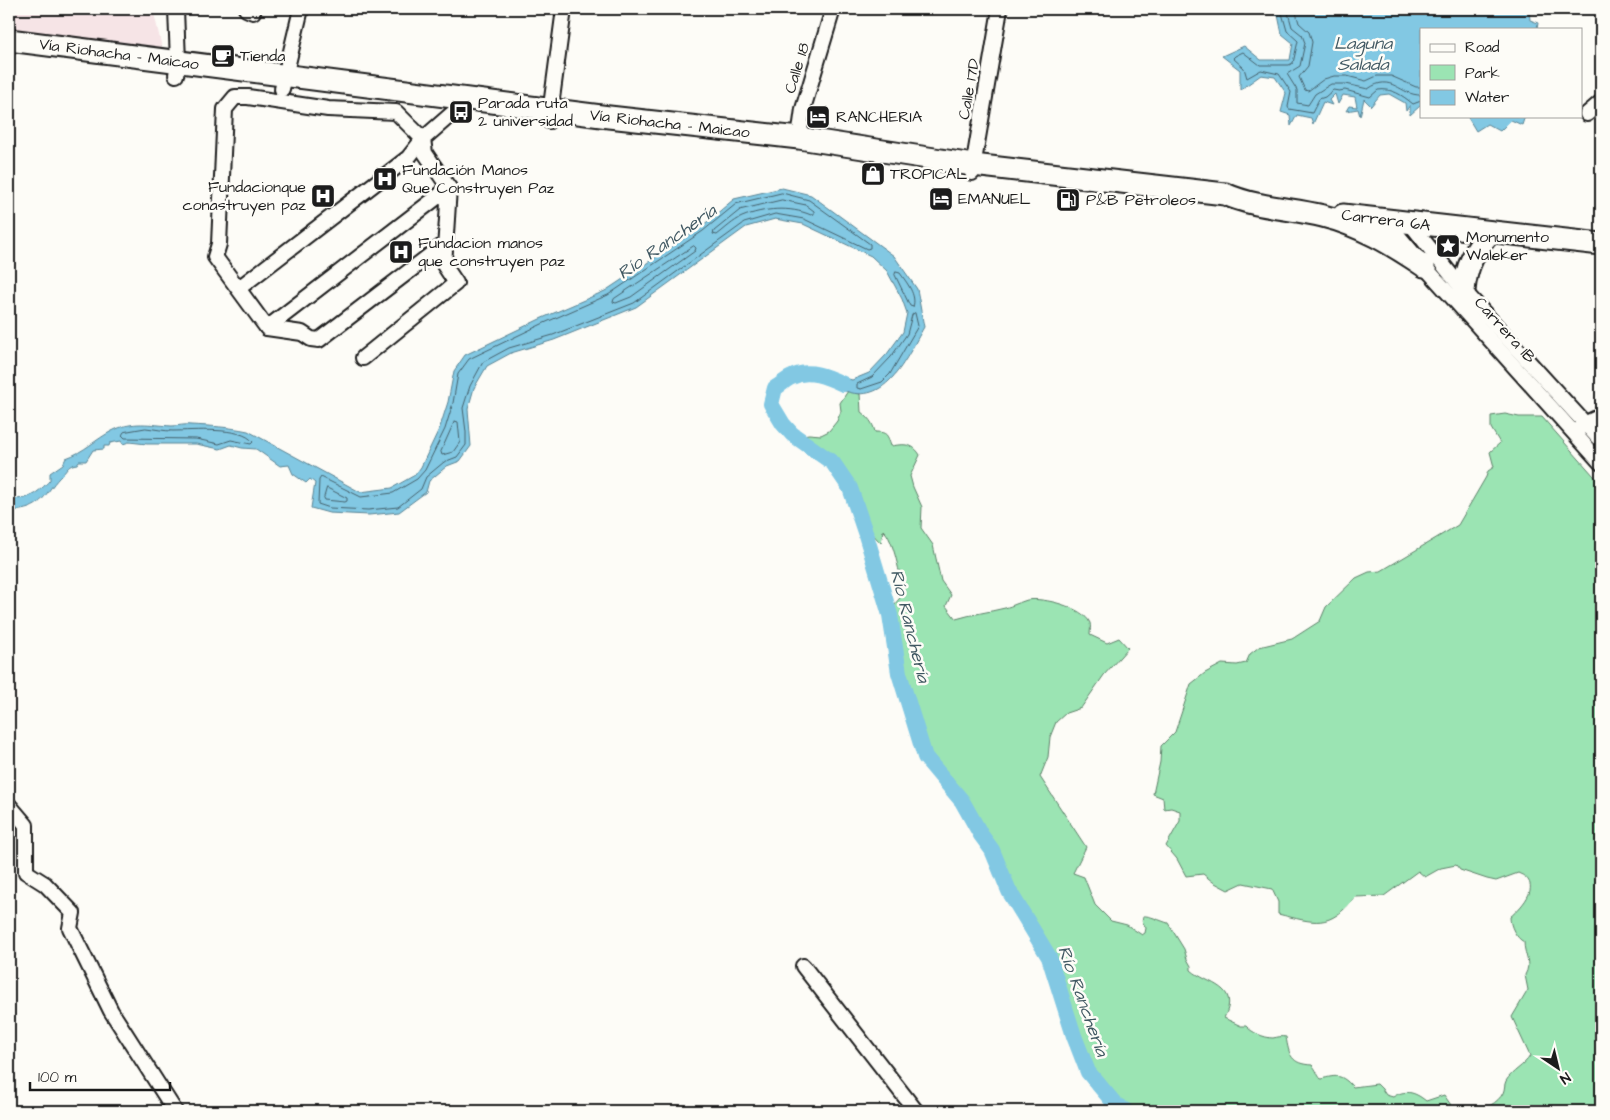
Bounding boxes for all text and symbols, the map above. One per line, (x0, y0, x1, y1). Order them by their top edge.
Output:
legend (1420, 28, 1582, 118)
water label: Laguna Salada (1334, 31, 1393, 77)
street label: Vía Riohacha - Maicao (38, 33, 200, 75)
text: Road (1465, 37, 1500, 58)
street label: Calle 18 (779, 40, 815, 96)
cafe icon: Tienda (210, 43, 236, 69)
place label: Tienda (240, 45, 285, 67)
street label: Calle 17D (953, 57, 985, 121)
text: Park (1465, 63, 1500, 84)
text: Water (1465, 87, 1509, 108)
place label: Parada ruta 2 universidad (478, 92, 573, 132)
bus stop icon: Parada ruta 2 universidad (448, 99, 474, 125)
street label: Vía Riohacha - Maicao (588, 104, 751, 143)
hotel icon: RANCHERIA (805, 104, 831, 130)
place label: RANCHERIA (836, 106, 922, 128)
place label: Fundación Manos Que Construyen Paz (402, 159, 555, 200)
shop icon: TROPICAL (860, 161, 886, 187)
place label: TROPICAL (890, 163, 967, 185)
hospital icon: Fundación Manos Que Construyen Paz (372, 166, 398, 192)
place label: Fundacionque conastruyen paz (182, 176, 306, 217)
hospital icon: Fundacionque conastruyen paz (310, 183, 336, 209)
hotel icon: EMANUEL (928, 186, 954, 212)
fuel station icon: P&B Petroleos (1055, 187, 1081, 213)
place label: EMANUEL (958, 188, 1031, 210)
place label: P&B Petroleos (1086, 189, 1196, 211)
water label: Río Ranchería (612, 198, 722, 285)
street label: Carrera 6A (1340, 204, 1432, 236)
place label: Monumento Waleker (1466, 226, 1549, 266)
place label: Fundacion manos que construyen paz (418, 232, 565, 273)
place icon: Monumento Waleker (1435, 233, 1461, 259)
hospital icon: Fundacion manos que construyen paz (388, 239, 414, 265)
street label: Carrera 1B (1469, 292, 1541, 369)
water label: Río Ranchería (884, 567, 936, 686)
water label: Río Ranchería (1051, 942, 1115, 1060)
north arrow (1532, 1042, 1582, 1092)
scale bar (30, 1060, 170, 1092)
text: 100 m (38, 1067, 77, 1088)
text: N (1555, 1067, 1574, 1089)

